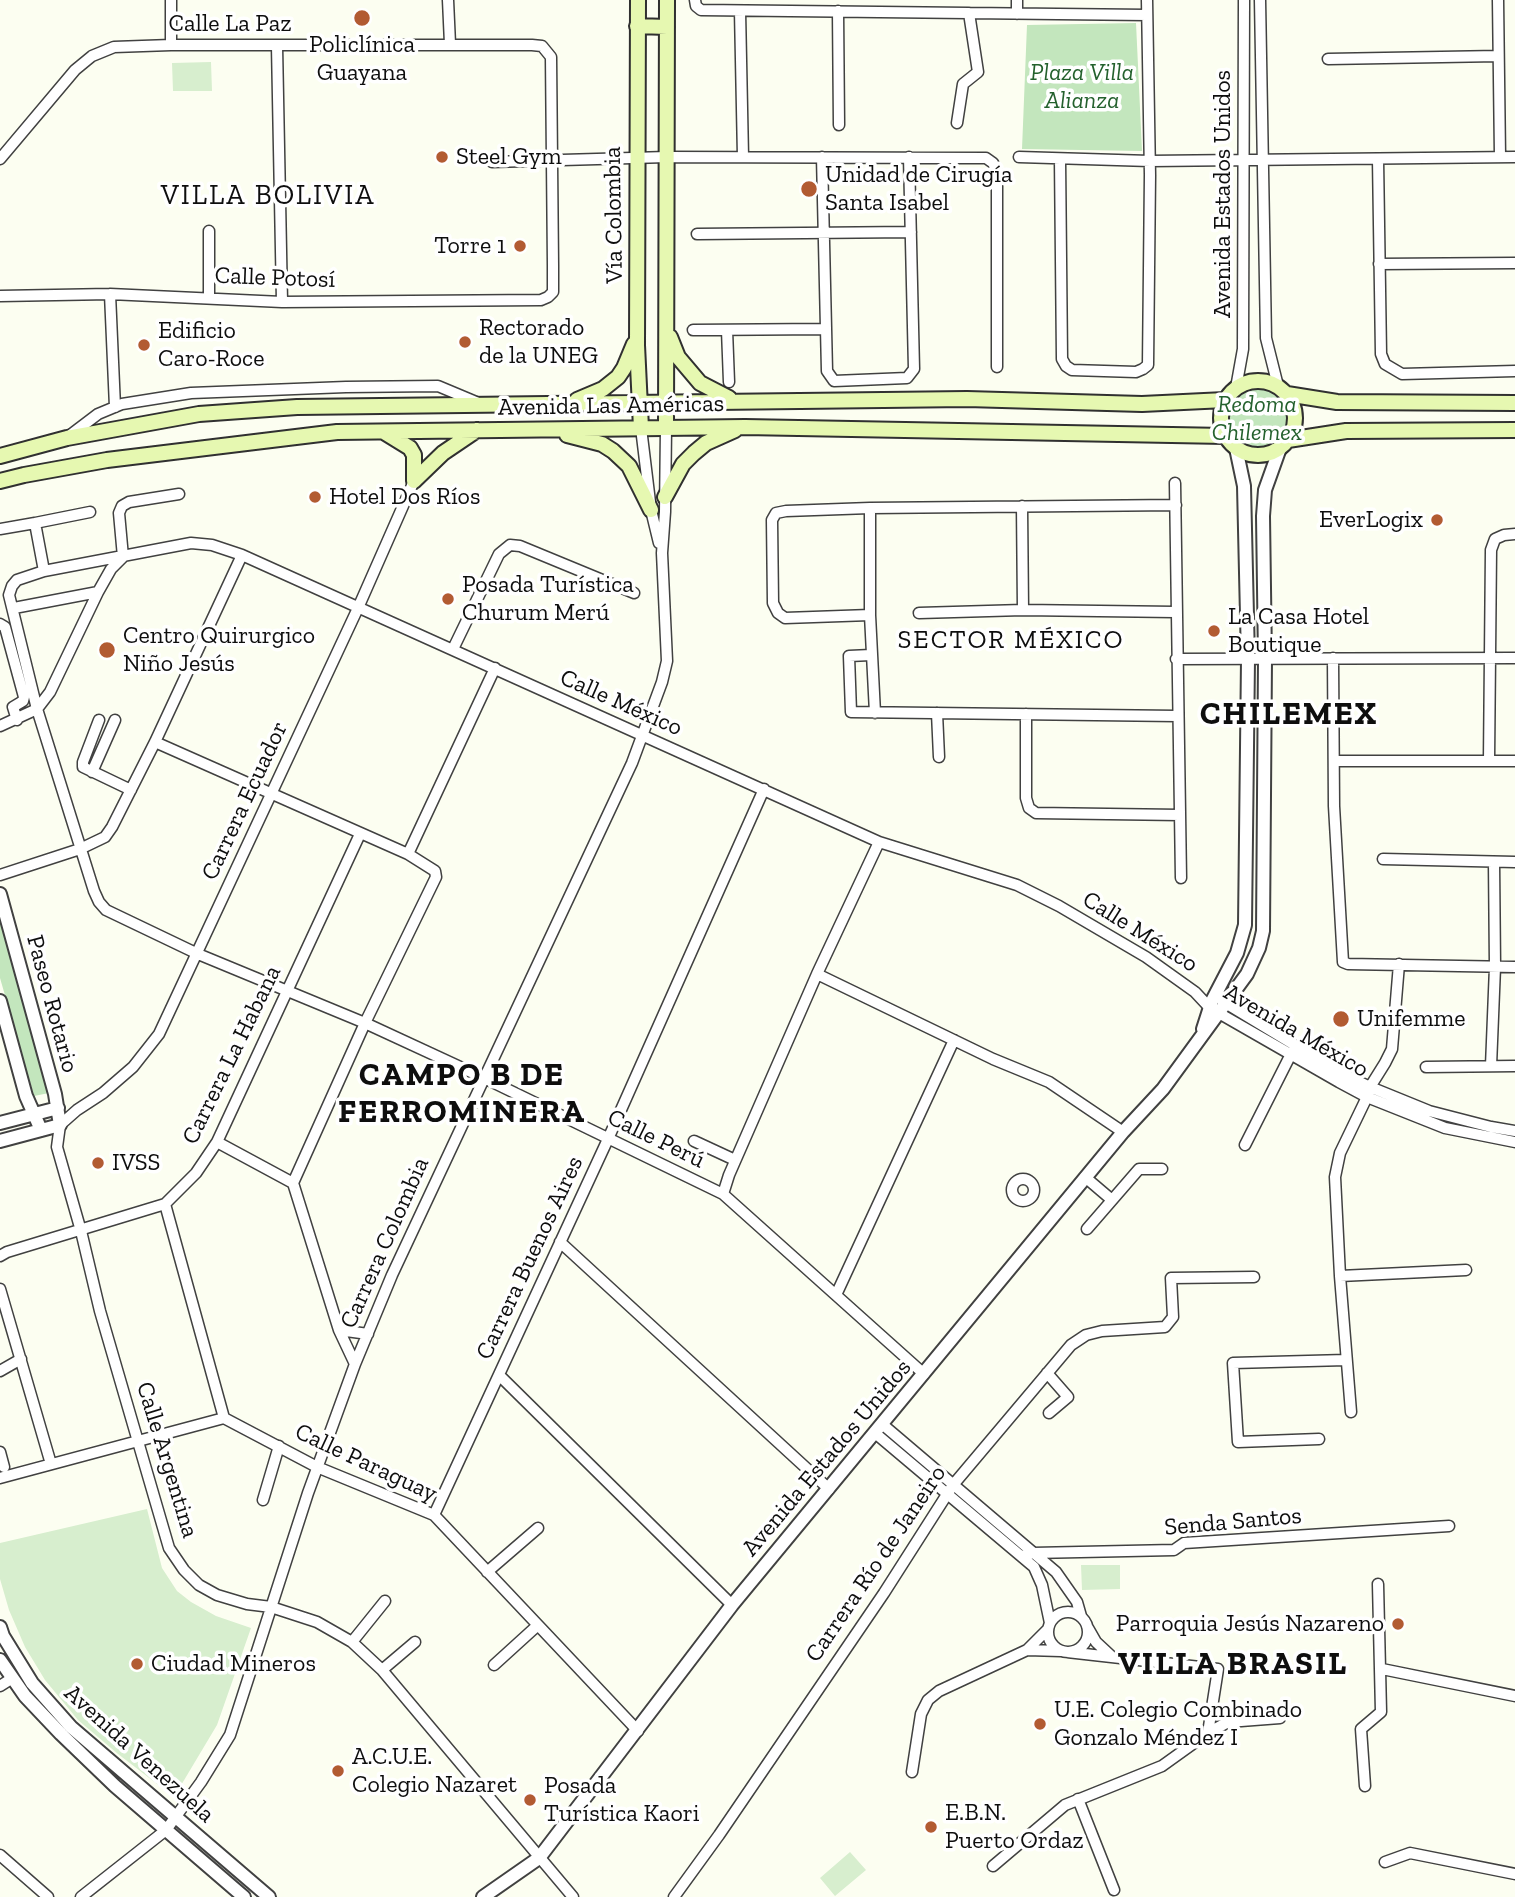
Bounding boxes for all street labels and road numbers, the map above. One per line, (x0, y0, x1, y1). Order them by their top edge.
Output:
street label: Calle La Paz (168, 10, 292, 38)
street label: Avenida Estados Unidos (1209, 70, 1237, 318)
street label: Vía Colombia (598, 146, 630, 284)
street label: Calle Potosí (214, 262, 336, 294)
street label: Avenida Las Américas (498, 390, 724, 422)
street label: Calle México (555, 663, 687, 743)
street label: Carrera Ecuador (196, 717, 294, 885)
street label: Calle México (1077, 885, 1203, 979)
street label: Paseo Rotario (20, 932, 84, 1076)
street label: Carrera La Habana (176, 961, 288, 1149)
street label: Avenida México (1219, 978, 1373, 1084)
street label: Calle Perú (603, 1103, 709, 1175)
street label: Carrera Buenos Aires (470, 1152, 590, 1364)
street label: Carrera Colombia (334, 1153, 436, 1333)
street label: Avenida Estados Unidos (736, 1354, 918, 1562)
street label: Calle Argentina (130, 1379, 204, 1541)
street label: Calle Paraguay (290, 1418, 442, 1508)
street label: Carrera Río de Janeiro (800, 1460, 952, 1668)
street label: Senda Santos (1163, 1502, 1303, 1542)
street label: Avenida Venezuela (58, 1679, 220, 1829)

